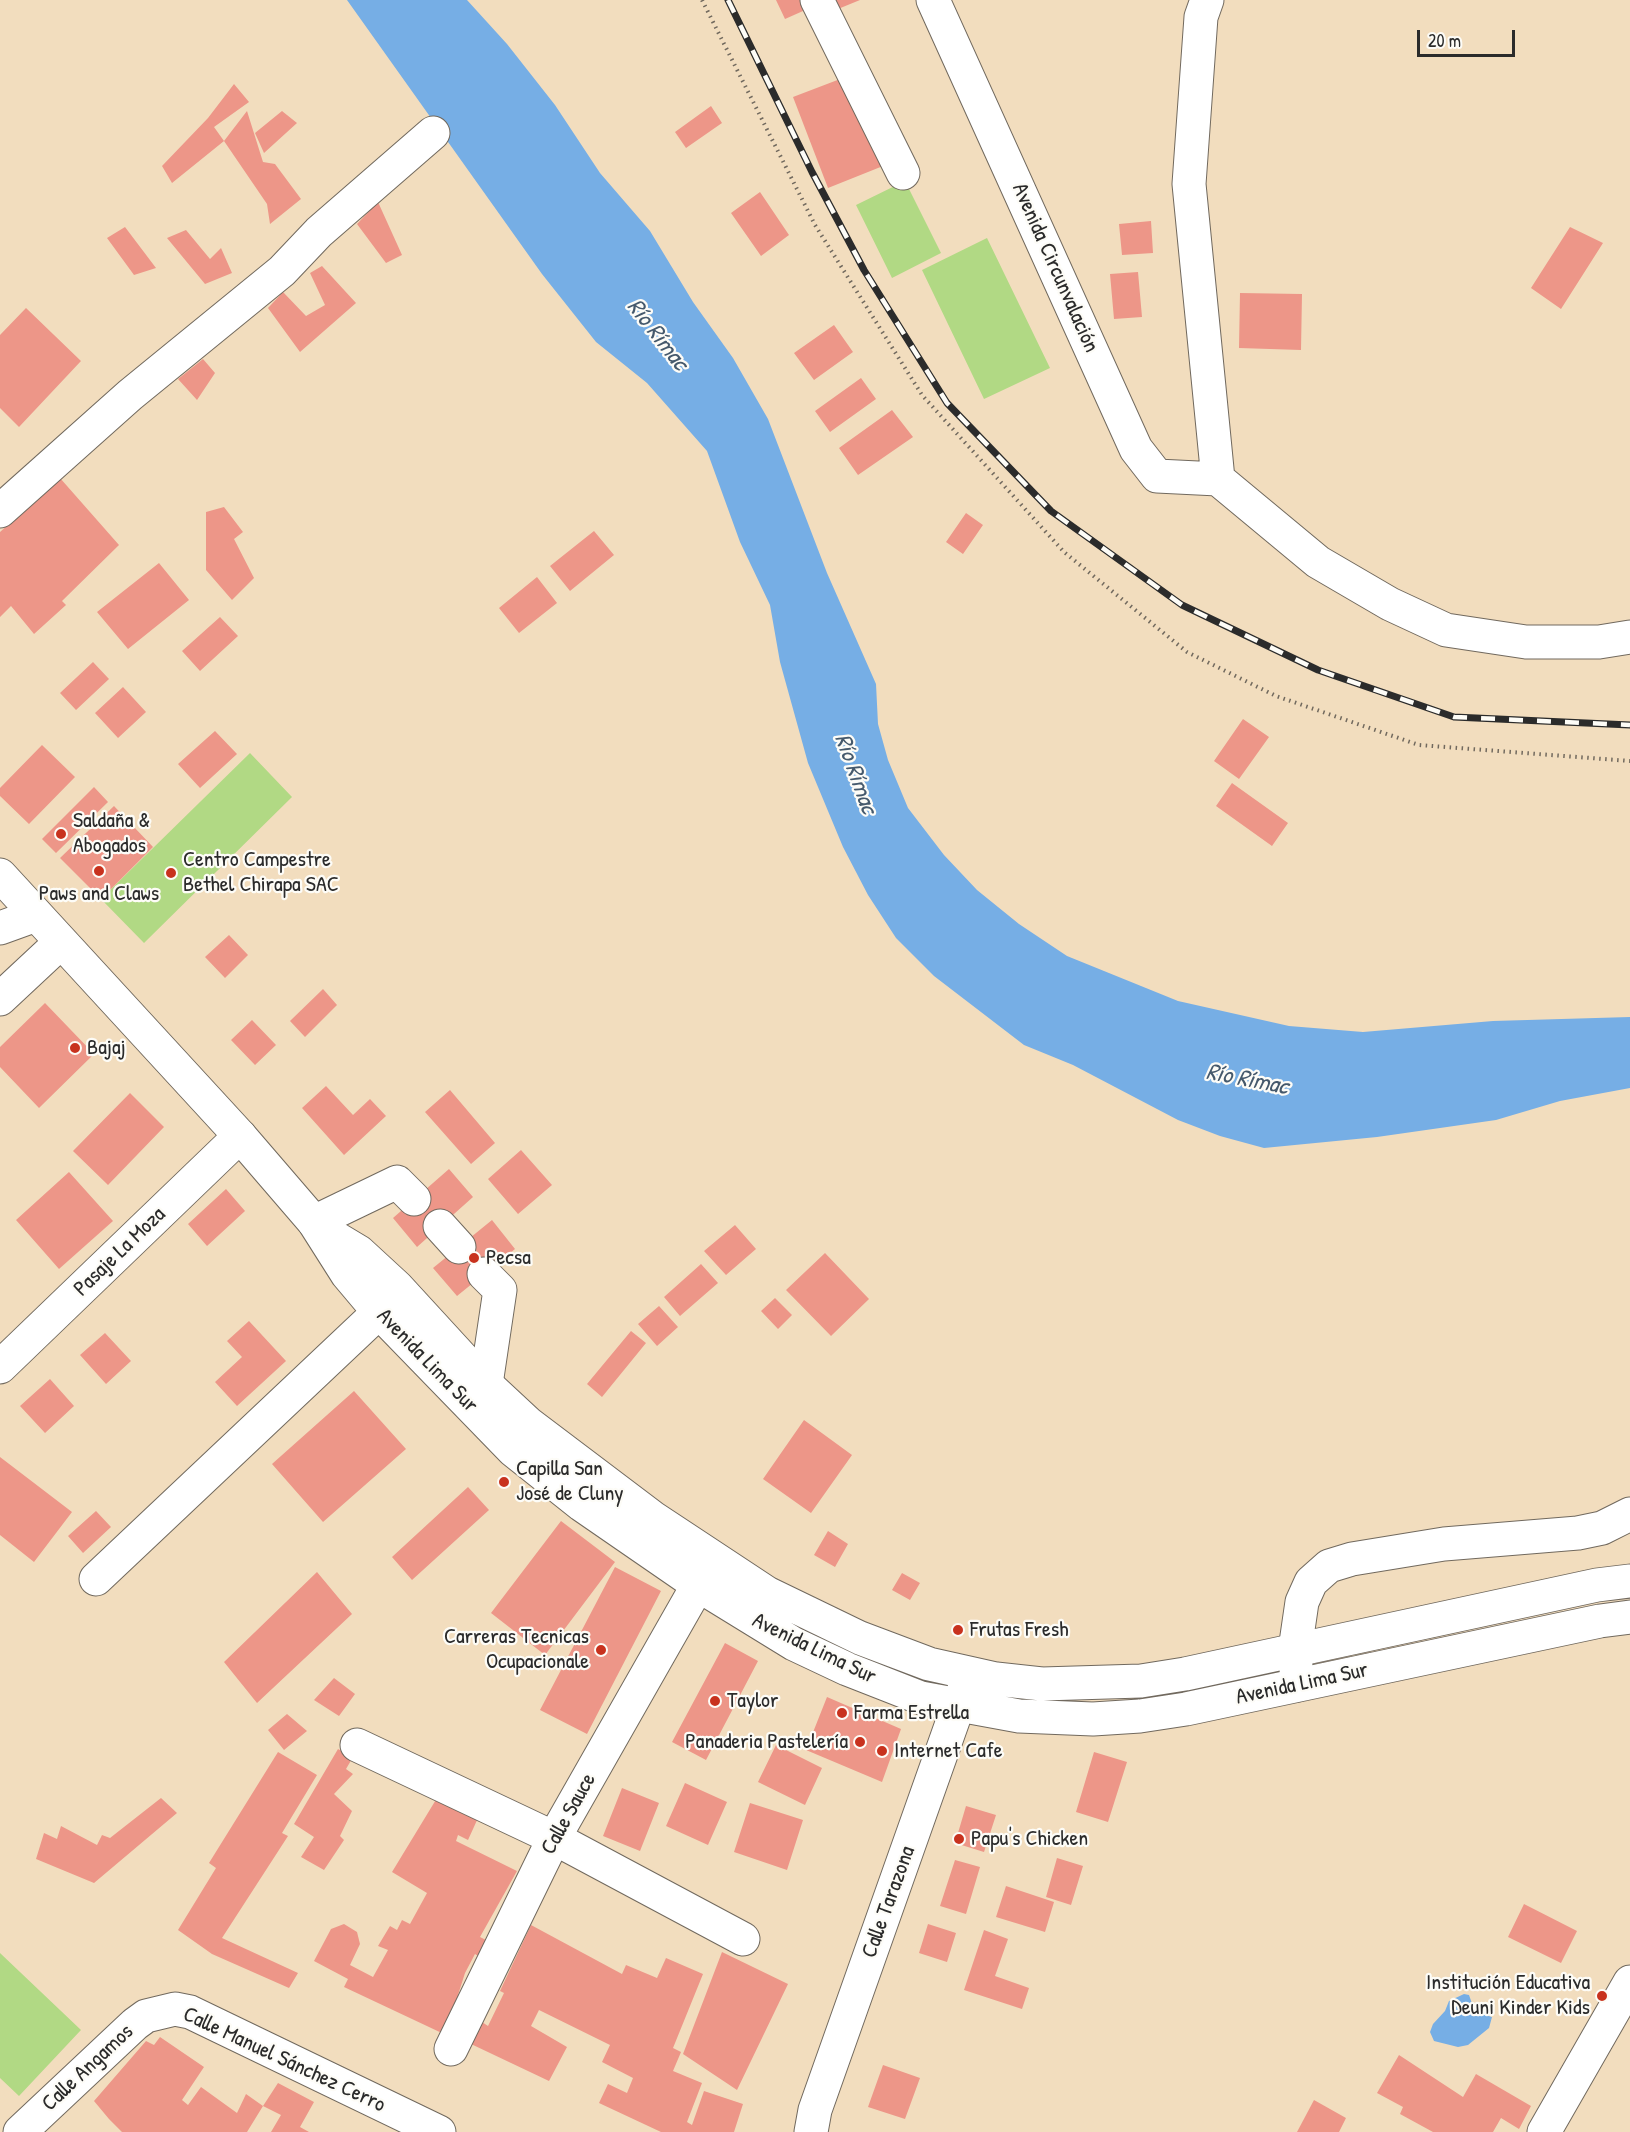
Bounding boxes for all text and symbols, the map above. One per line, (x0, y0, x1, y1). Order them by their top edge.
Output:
scale bar (1420, 18, 1518, 56)
text: 20 m (1428, 28, 1461, 53)
street label: Avenida Circunvalación (1006, 179, 1104, 357)
water label: Río Rímac (620, 294, 694, 376)
water label: Río Rímac (827, 730, 883, 818)
place label: Saldaña & Abogados (73, 808, 150, 860)
marker: Saldaña & Abogados (54, 827, 68, 841)
place label: Centro Campestre Bethel Chirapa SAC (183, 847, 339, 898)
marker: Paws and Claws (92, 864, 106, 878)
marker: Centro Campestre Bethel Chirapa SAC (164, 866, 178, 880)
place label: Paws and Claws (39, 881, 159, 907)
place label: Bajaj (87, 1035, 126, 1061)
marker: Bajaj (68, 1041, 82, 1055)
water label: Río Rímac (1204, 1058, 1290, 1102)
street label: Pasaje La Moza (69, 1202, 171, 1302)
place label: Pecsa (486, 1245, 531, 1271)
marker: Pecsa (467, 1251, 481, 1265)
street label: Avenida Lima Sur (371, 1303, 483, 1419)
place label: Capilla San José de Cluny (516, 1456, 624, 1508)
marker: Capilla San José de Cluny (497, 1475, 511, 1489)
street label: Avenida Lima Sur (748, 1608, 880, 1690)
place label: Frutas Fresh (970, 1617, 1068, 1643)
marker: Frutas Fresh (951, 1623, 965, 1637)
place label: Carreras Tecnicas Ocupacionale (444, 1624, 589, 1676)
marker: Carreras Tecnicas Ocupacionale (594, 1643, 608, 1657)
street label: Avenida Lima Sur (1233, 1657, 1371, 1711)
place label: Taylor (727, 1688, 778, 1714)
marker: Taylor (708, 1694, 722, 1708)
place label: Farma Estrella (854, 1700, 969, 1726)
marker: Farma Estrella (835, 1706, 849, 1720)
place label: Panaderia Pastelería (685, 1729, 848, 1755)
marker: Panaderia Pastelería (853, 1735, 867, 1749)
place label: Internet Cafe (894, 1738, 1003, 1764)
marker: Internet Cafe (875, 1744, 889, 1758)
street label: Calle Sauce (536, 1769, 602, 1859)
place label: Papu's Chicken (971, 1826, 1088, 1852)
marker: Papu's Chicken (952, 1832, 966, 1846)
street label: Calle Tarazona (857, 1843, 921, 1961)
place label: Institución Educativa Deuni Kinder Kids (1426, 1970, 1590, 2022)
marker: Institución Educativa Deuni Kinder Kids (1595, 1989, 1609, 2003)
street label: Calle Manuel Sánchez Cerro (179, 2001, 389, 2119)
street label: Calle Angamos (37, 2019, 139, 2117)

